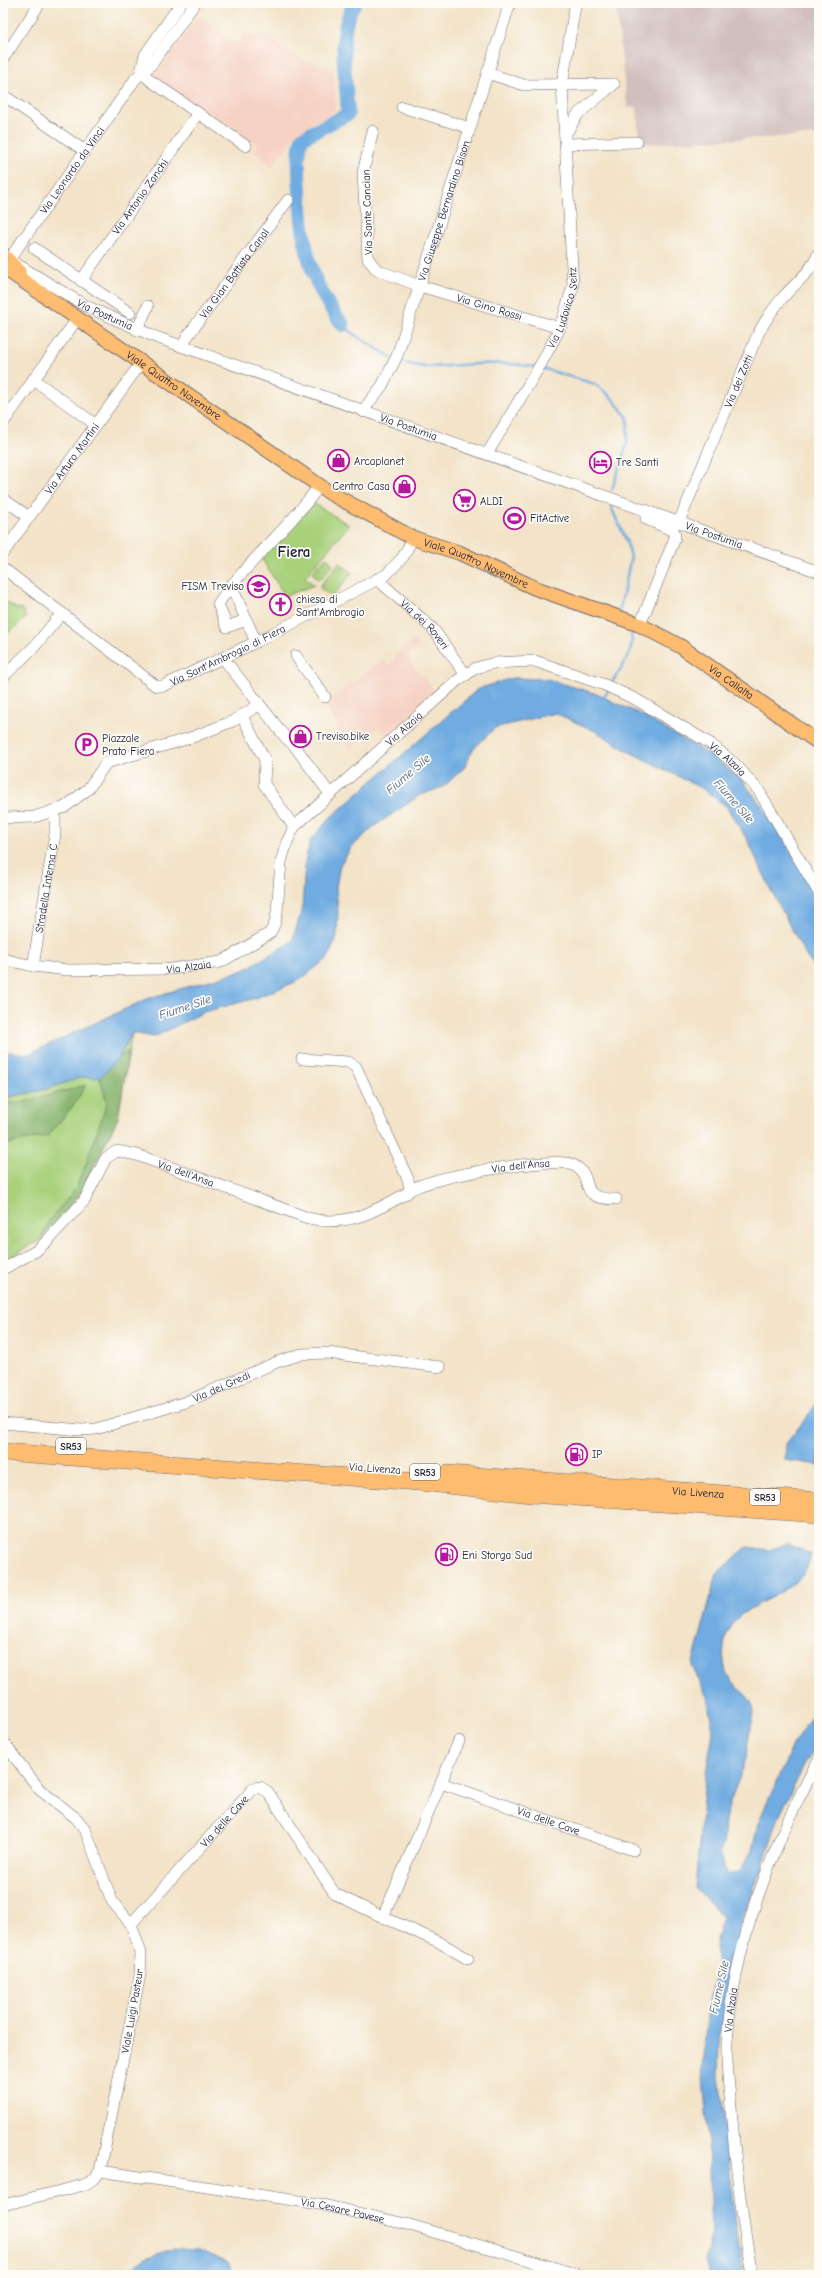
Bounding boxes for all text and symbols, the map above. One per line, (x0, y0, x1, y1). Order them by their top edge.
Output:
street label: Via Leonardo da Vinci (37, 124, 107, 216)
street label: Via Giuseppe Bernardino Bison (415, 139, 473, 283)
street label: Via Antonio Zanchi (110, 157, 171, 237)
street label: Via Sante Cancian (360, 169, 375, 255)
street label: Via Gian Battista Canal (197, 226, 272, 321)
street label: Via Ludovico Seitz (544, 267, 580, 351)
street label: Via Gino Rossi (455, 291, 524, 323)
street label: Via Postumia (75, 296, 135, 333)
street label: Viale Quattro Novembre (124, 348, 224, 423)
street label: Via dei Zotti (722, 353, 756, 410)
street label: Via Postumia (378, 411, 439, 443)
street label: Via Arturo Martini (42, 421, 102, 497)
shop icon: Arcaplanet (325, 448, 351, 474)
hotel icon: Tre Santi (588, 449, 614, 475)
place label: Arcaplanet (354, 455, 405, 468)
place label: Tre Santi (616, 456, 659, 469)
shop icon: Centro Casa (392, 473, 418, 499)
place label: Centro Casa (332, 480, 390, 493)
supermarket icon: ALDI (451, 488, 477, 514)
place label: ALDI (480, 495, 503, 508)
sports icon: FitActive (501, 505, 527, 531)
place label: FitActive (530, 512, 570, 525)
street label: Via Postumia (684, 519, 744, 551)
street label: Viale Quattro Novembre (422, 536, 531, 591)
district label: Fiera (278, 543, 310, 561)
school or university icon: FISM Treviso (246, 573, 272, 599)
place label: FISM Treviso (182, 580, 244, 593)
church icon: chiesa di Sant'Ambrogio (268, 592, 294, 618)
place label: chiesa di Sant'Ambrogio (296, 593, 365, 619)
street label: Via dei Roveri (398, 597, 451, 652)
street label: Via Sant'Ambrogio di Fiera (168, 622, 288, 689)
street label: Via Callalta (706, 662, 756, 702)
street label: Via Alzaia (383, 709, 425, 749)
shop icon: Treviso.bike (287, 723, 313, 749)
place label: Treviso.bike (316, 730, 370, 743)
parking icon: Piazzale Prato Fiera (73, 731, 99, 757)
place label: Piazzale Prato Fiera (102, 732, 155, 758)
street label: Via Alzaia (707, 739, 749, 779)
water label: Fiume Sile (383, 751, 433, 797)
water label: Fiume Sile (711, 776, 757, 826)
street label: Stradella Interna C (33, 842, 60, 934)
street label: Via Alzaia (166, 957, 212, 976)
water label: Fiume Sile (157, 992, 213, 1022)
street label: Via dell'Ansa (156, 1157, 216, 1190)
street label: Via dell'Ansa (491, 1157, 550, 1176)
street label: Via dei Gredi (191, 1369, 252, 1405)
road number: SR53 (56, 1438, 86, 1454)
fuel station icon: IP (563, 1441, 589, 1467)
place label: IP (592, 1448, 602, 1461)
street label: Via Livenza (349, 1460, 401, 1477)
road number: SR53 (410, 1464, 440, 1480)
street label: Via Livenza (672, 1484, 725, 1501)
road number: SR53 (750, 1489, 780, 1505)
fuel station icon: Eni Storga Sud (434, 1542, 460, 1568)
place label: Eni Storga Sud (462, 1549, 533, 1562)
street label: Via delle Cave (198, 1792, 252, 1850)
street label: Via delle Cave (515, 1804, 582, 1838)
water label: Fiume Sile (706, 1959, 732, 2015)
street label: Viale Luigi Pasteur (119, 1967, 146, 2054)
street label: Via Alzaia (722, 1987, 741, 2033)
street label: Via Cesare Pavese (300, 2195, 386, 2226)

